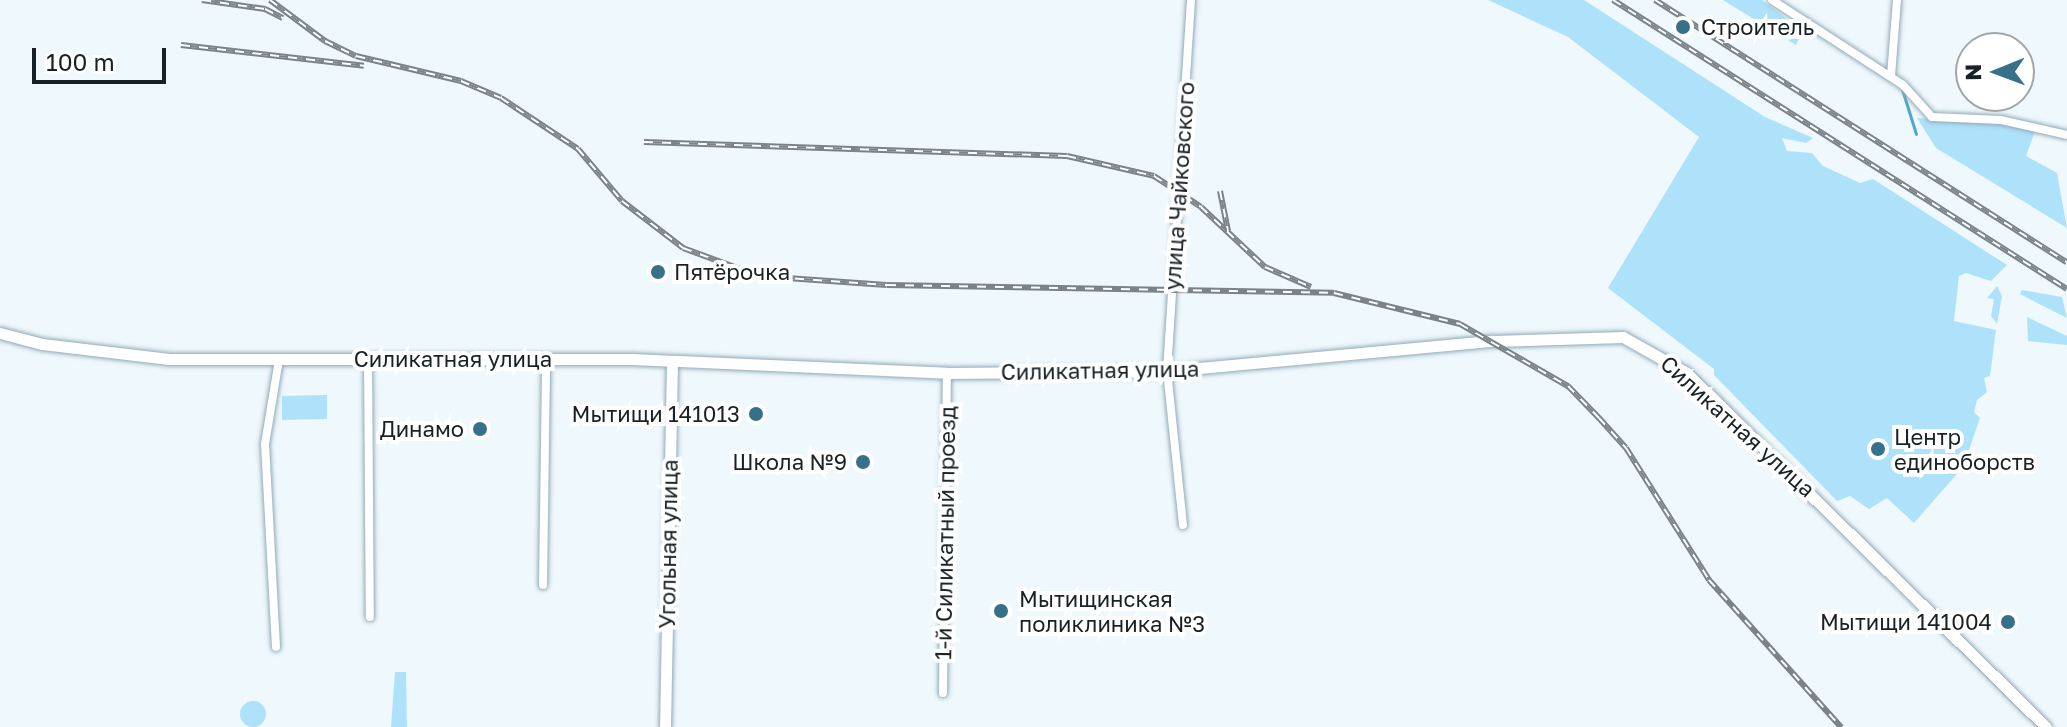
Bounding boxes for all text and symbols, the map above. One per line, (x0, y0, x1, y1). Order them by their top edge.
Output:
place label: Строитель (1701, 14, 1814, 40)
marker: Строитель (1672, 16, 1694, 38)
scale bar (36, 32, 170, 82)
north arrow (1955, 32, 2035, 112)
text: 100 m (46, 47, 115, 76)
text: N (1959, 64, 1986, 81)
street label: улица Чайковского (1159, 81, 1199, 291)
place label: Пятёрочка (674, 259, 790, 285)
marker: Пятёрочка (649, 263, 667, 281)
street label: Силикатная улица (354, 346, 552, 372)
street label: Силикатная улица (1655, 350, 1821, 502)
street label: Силикатная улица (1001, 355, 1199, 385)
place label: Мытищи 141013 (571, 401, 740, 427)
marker: Мытищи 141013 (747, 405, 765, 423)
street label: 1-й Силикатный проезд (930, 406, 960, 660)
place label: Динамо (380, 416, 464, 442)
marker: Динамо (471, 420, 489, 438)
place label: Центр единоборств (1894, 423, 2035, 474)
marker: Центр единоборств (1869, 440, 1887, 458)
place label: Школа №9 (732, 449, 847, 475)
marker: Школа №9 (854, 453, 872, 471)
street label: Угольная улица (653, 459, 683, 629)
place label: Мытищинская поликлиника №3 (1019, 585, 1205, 636)
marker: Мытищинская поликлиника №3 (990, 600, 1012, 622)
place label: Мытищи 141004 (1820, 609, 1992, 635)
marker: Мытищи 141004 (1999, 613, 2017, 631)

